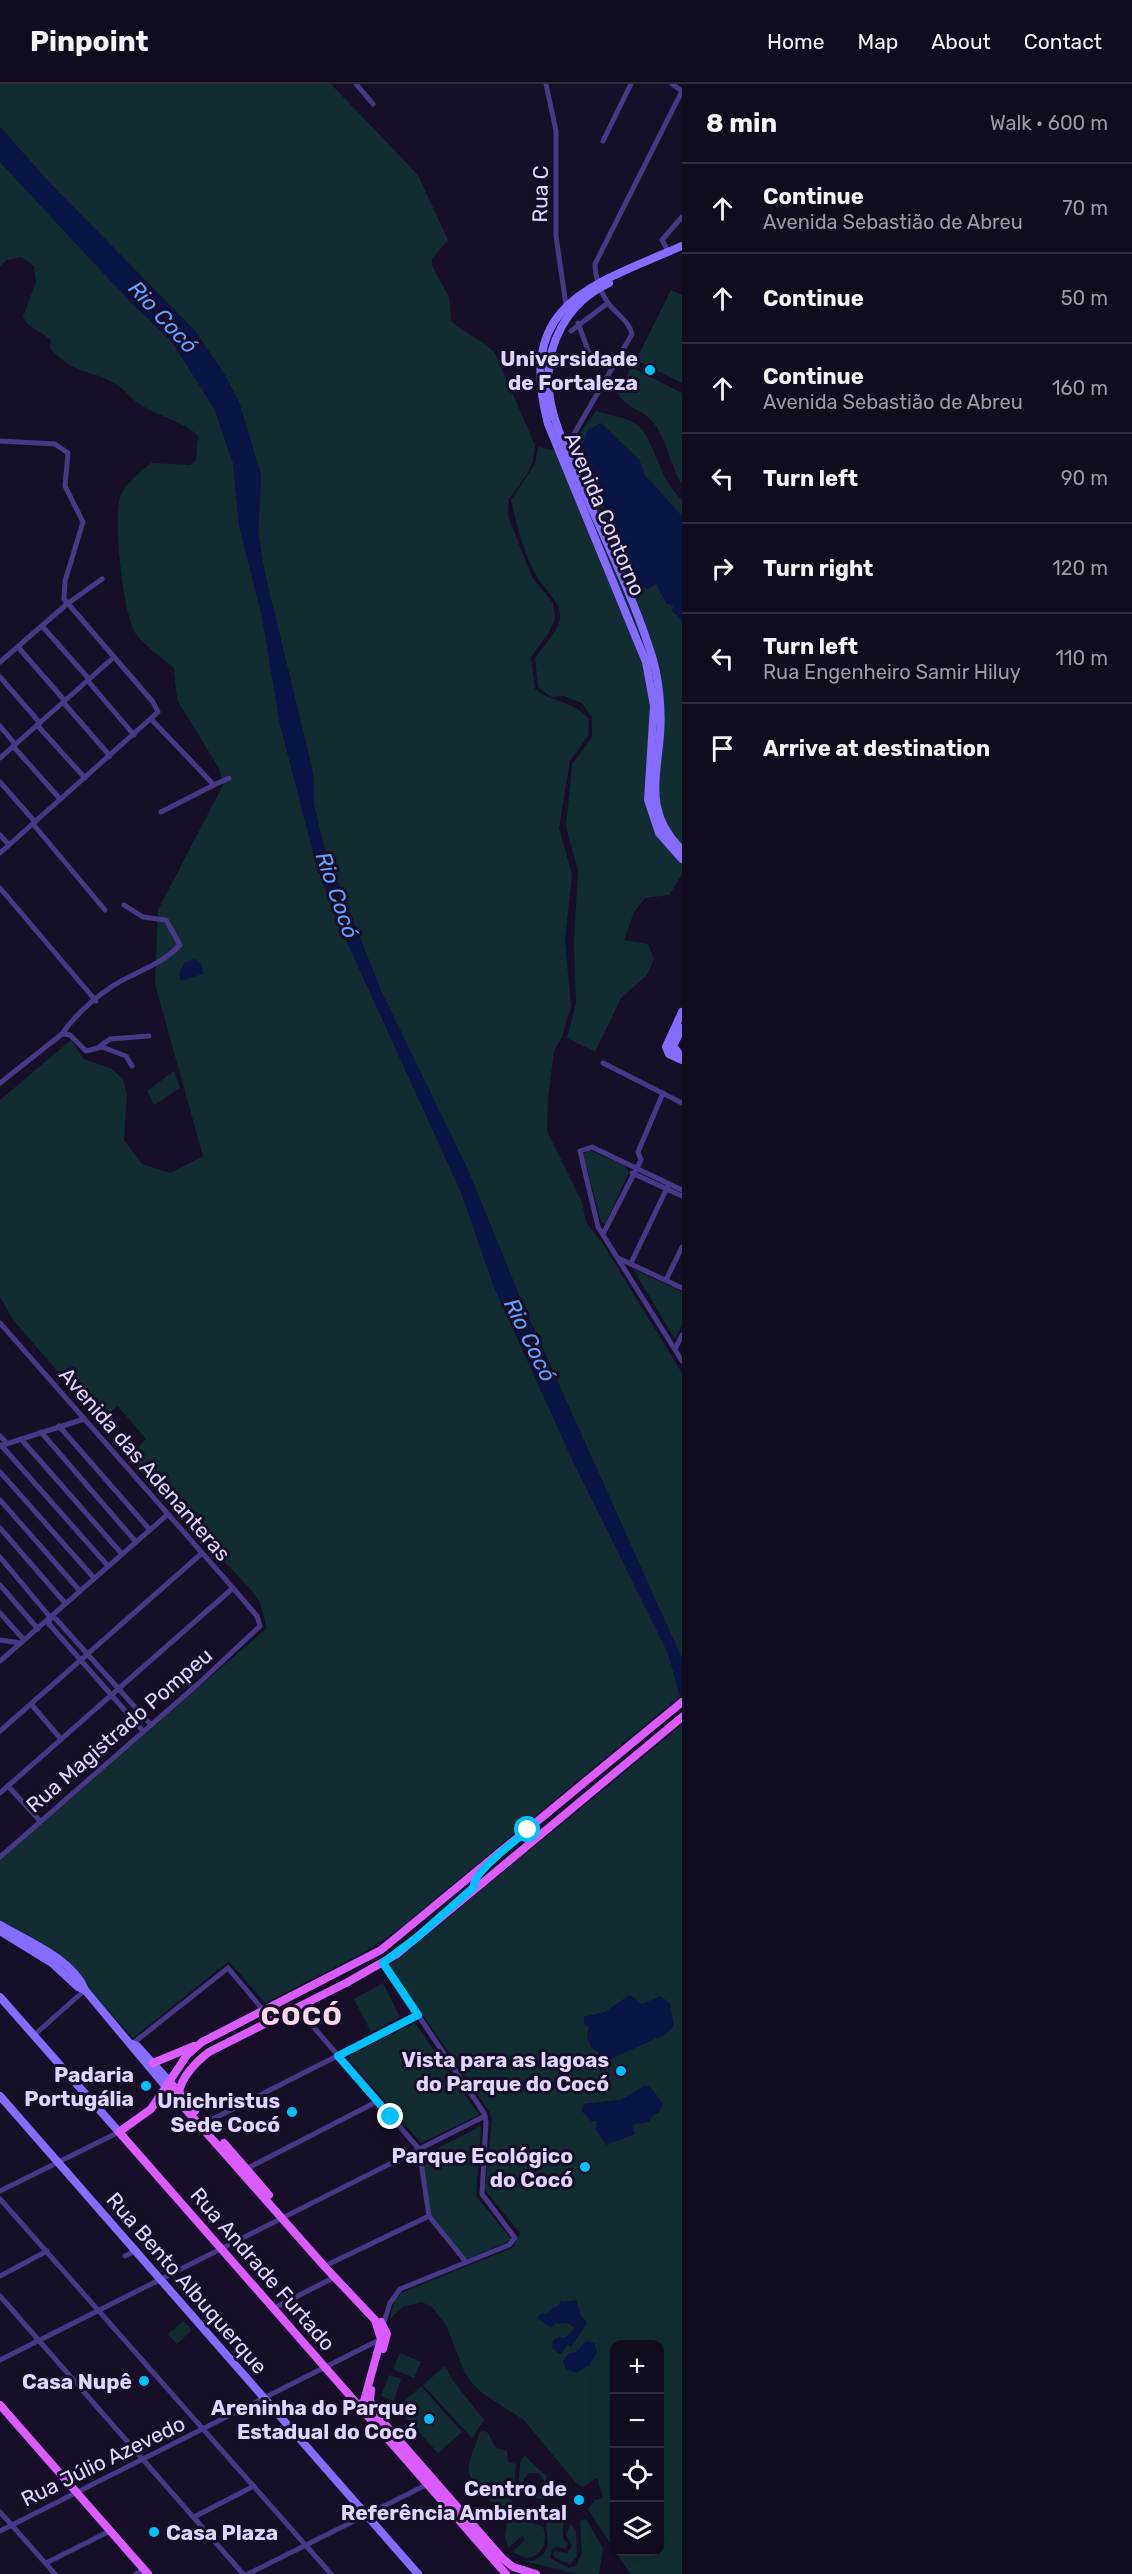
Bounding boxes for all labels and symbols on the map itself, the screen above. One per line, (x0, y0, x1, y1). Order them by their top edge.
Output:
street label: Rua C (527, 165, 553, 223)
water label: Rio Cocó (123, 275, 203, 359)
place label: Universidade de Fortaleza (500, 346, 638, 395)
marker: Universidade de Fortaleza (643, 363, 657, 377)
street label: Avenida Contorno (559, 429, 651, 599)
water label: Rio Cocó (310, 848, 364, 942)
water label: Rio Cocó (498, 1294, 562, 1386)
street label: Avenida das Adenanteras (54, 1362, 236, 1566)
street label: Rua Magistrado Pompeu (21, 1642, 217, 1818)
route start (514, 1816, 540, 1842)
district label: COCÓ (261, 2000, 343, 2032)
place label: Vista para as lagoas do Parque do Cocó (402, 2047, 609, 2096)
place label: Padaria Portugália (24, 2062, 134, 2111)
marker: Vista para as lagoas do Parque do Cocó (614, 2064, 628, 2078)
marker: Padaria Portugália (139, 2079, 153, 2093)
place label: Unichristus Sede Cocó (157, 2088, 280, 2137)
route end (377, 2103, 403, 2129)
marker: Unichristus Sede Cocó (285, 2105, 299, 2119)
place label: Parque Ecológico do Cocó (392, 2143, 573, 2192)
marker: Parque Ecológico do Cocó (578, 2160, 592, 2174)
street label: Rua Andrade Furtado (185, 2182, 341, 2356)
street label: Rua Bento Albuquerque (101, 2187, 273, 2379)
place label: Casa Nupê (22, 2369, 132, 2394)
marker: Casa Nupê (137, 2374, 151, 2388)
place label: Areninha do Parque Estadual do Cocó (211, 2395, 417, 2444)
street label: Rua Júlio Azevedo (17, 2410, 189, 2512)
marker: Areninha do Parque Estadual do Cocó (422, 2412, 436, 2426)
place label: Centro de Referência Ambiental (341, 2476, 567, 2525)
marker: Centro de Referência Ambiental (572, 2493, 586, 2507)
place label: Casa Plaza (166, 2520, 278, 2545)
marker: Casa Plaza (147, 2525, 161, 2539)

